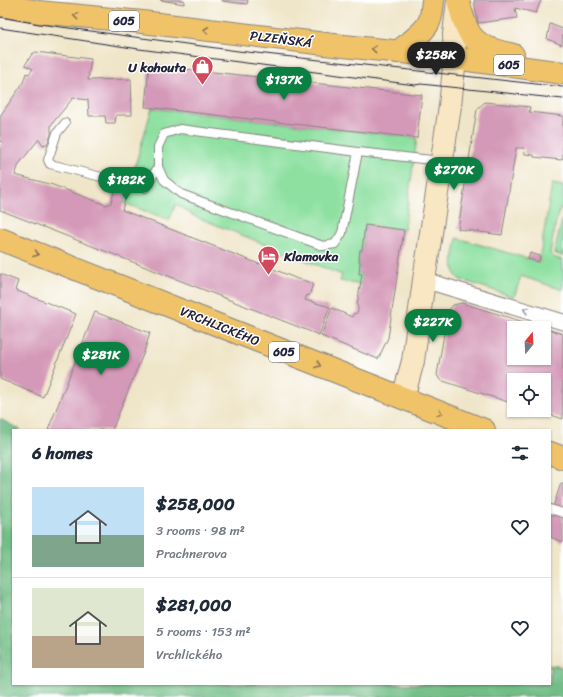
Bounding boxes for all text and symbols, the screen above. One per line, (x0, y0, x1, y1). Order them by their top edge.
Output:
one-way arrow (73, 11, 80, 20)
road number: 605 (109, 11, 139, 31)
street label: PLZEŇSKÁ (249, 24, 315, 54)
one-way arrow (203, 26, 209, 35)
pin: $258K (408, 42, 464, 76)
text: $258K (416, 43, 456, 66)
one-way arrow (371, 45, 377, 54)
shop icon: U kohouta (189, 54, 215, 87)
road number: 605 (494, 55, 524, 75)
place label: U kohouta (128, 56, 186, 79)
pin: $137K (256, 67, 312, 101)
text: $137K (266, 68, 302, 91)
pin: $270K (426, 157, 482, 191)
text: $270K (434, 158, 474, 181)
pin: $182K (98, 167, 154, 201)
text: $182K (107, 168, 145, 191)
hotel icon: Klamovka (255, 243, 281, 276)
place label: Klamovka (283, 245, 339, 268)
one-way arrow (33, 249, 40, 257)
street label: VRCHLICKÉHO (177, 300, 263, 352)
one-way arrow (522, 306, 529, 315)
pin: $227K (405, 309, 461, 343)
text: $227K (413, 310, 453, 333)
north arrow (507, 321, 551, 365)
map controls (507, 321, 551, 417)
pin: $281K (73, 342, 129, 376)
road number: 605 (269, 342, 299, 362)
text: $281K (82, 343, 120, 366)
one-way arrow (313, 360, 321, 368)
button: locate (507, 373, 551, 417)
one-way arrow (436, 408, 443, 416)
text: 6 homes (32, 438, 92, 468)
icon: filters (509, 442, 531, 464)
text: $258,000 (156, 489, 235, 519)
icon: home (64, 503, 112, 551)
icon: heart (509, 516, 531, 538)
text: 3 rooms · 98 m² (156, 519, 245, 542)
text: Prachnerova (156, 542, 227, 565)
text: $281,000 (156, 590, 232, 620)
icon: home (64, 604, 112, 652)
icon: heart (509, 617, 531, 639)
text: 5 rooms · 153 m² (156, 620, 251, 643)
text: Vrchlického (156, 643, 222, 666)

